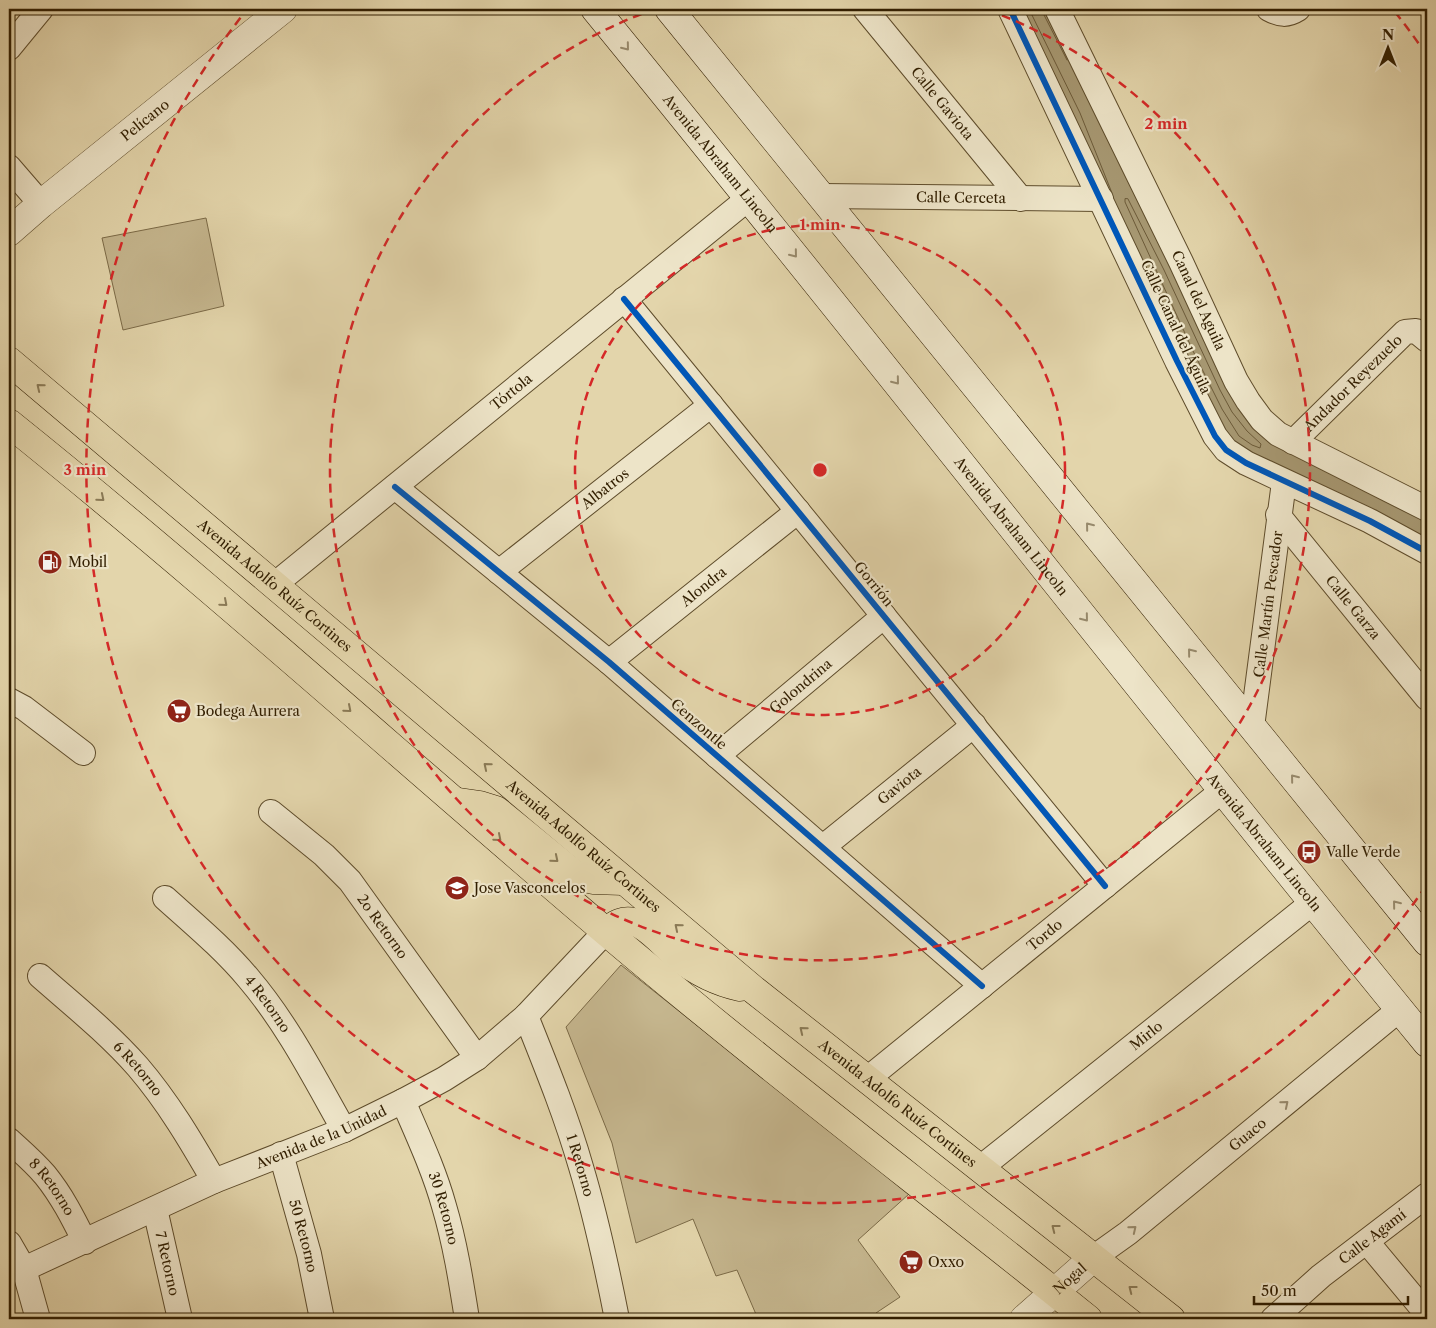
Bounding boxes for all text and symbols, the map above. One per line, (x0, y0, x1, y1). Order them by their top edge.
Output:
north arrow (1364, 22, 1414, 72)
text: N (1382, 26, 1394, 44)
one-way arrow (621, 41, 630, 50)
street label: Calle Gaviota (907, 63, 978, 144)
street label: Avenida Abraham Lincoln (659, 90, 782, 236)
street label: Pelícano (117, 95, 173, 145)
text: 2 min (1144, 114, 1188, 133)
street label: Calle Cerceta (916, 188, 1007, 207)
text: 1 min (799, 215, 841, 234)
street label: Canal del Aguila (1168, 247, 1230, 354)
one-way arrow (789, 249, 798, 258)
street label: Calle Canal del Águila (1137, 257, 1215, 398)
street label: Andador Reyezuelo (1299, 331, 1406, 436)
street label: Tórtola (487, 369, 536, 414)
one-way arrow (891, 375, 899, 384)
one-way arrow (37, 385, 46, 393)
street label: Avenida Abraham Lincoln (950, 452, 1072, 600)
text: 3 min (64, 460, 107, 479)
centre of rings (811, 461, 829, 479)
street label: Albatros (577, 464, 633, 513)
one-way arrow (95, 492, 104, 500)
street label: Avenida Adolfo Ruíz Cortines (193, 515, 356, 656)
one-way arrow (1086, 523, 1094, 532)
street label: Calle Martín Pescador (1250, 530, 1287, 678)
fuel station icon: Mobil (37, 549, 63, 575)
place label: Mobil (68, 553, 107, 571)
street label: Gorrión (850, 558, 898, 611)
street label: Alondra (676, 562, 731, 611)
street label: Calle Garza (1322, 572, 1385, 643)
one-way arrow (219, 598, 228, 607)
one-way arrow (1079, 612, 1088, 621)
one-way arrow (1189, 649, 1197, 658)
street label: Golondrina (766, 654, 836, 717)
street label: Cenzontle (667, 695, 731, 753)
supermarket icon: Bodega Aurrera (166, 698, 192, 724)
place label: Bodega Aurrera (196, 702, 301, 720)
one-way arrow (342, 703, 351, 712)
street label: Gaviota (874, 762, 925, 808)
one-way arrow (484, 763, 493, 771)
street label: Avenida Abraham Lincoln (1203, 769, 1326, 916)
street label: Avenida Adolfo Ruíz Cortines (502, 775, 664, 916)
one-way arrow (1291, 775, 1299, 784)
one-way arrow (492, 832, 501, 841)
bus stop icon: Valle Verde (1296, 839, 1322, 865)
place label: Valle Verde (1325, 843, 1400, 861)
one-way arrow (550, 853, 559, 862)
school or university icon: Jose Vasconcelos (444, 875, 470, 901)
place label: Jose Vasconcelos (472, 879, 586, 897)
street label: 2o Retorno (353, 891, 412, 962)
one-way arrow (1394, 901, 1402, 910)
street label: Tordo (1023, 915, 1066, 955)
one-way arrow (675, 924, 684, 933)
street label: 4 Retorno (241, 972, 295, 1036)
street label: Mirlo (1126, 1017, 1166, 1054)
one-way arrow (800, 1027, 809, 1036)
street label: Avenida Adolfo Ruíz Cortines (814, 1035, 980, 1171)
street label: 6 Retorno (109, 1037, 167, 1099)
street label: Avenida de la Unidad (252, 1101, 390, 1173)
one-way arrow (1279, 1101, 1288, 1109)
street label: Guaco (1225, 1114, 1270, 1155)
street label: 1 Retorno (562, 1132, 598, 1199)
street label: 8 Retorno (25, 1154, 79, 1219)
street label: 30 Retorno (425, 1169, 463, 1247)
street label: 50 Retorno (285, 1197, 321, 1274)
street label: Calle Agamí (1335, 1205, 1410, 1268)
one-way arrow (1051, 1225, 1061, 1234)
one-way arrow (1127, 1226, 1136, 1235)
street label: 7 Retorno (151, 1230, 183, 1298)
supermarket icon: Oxxo (898, 1249, 924, 1275)
place label: Oxxo (928, 1253, 964, 1271)
street label: Nogal (1049, 1259, 1090, 1298)
scale bar (1254, 1273, 1407, 1305)
text: 50 m (1261, 1281, 1297, 1300)
one-way arrow (1128, 1286, 1138, 1295)

